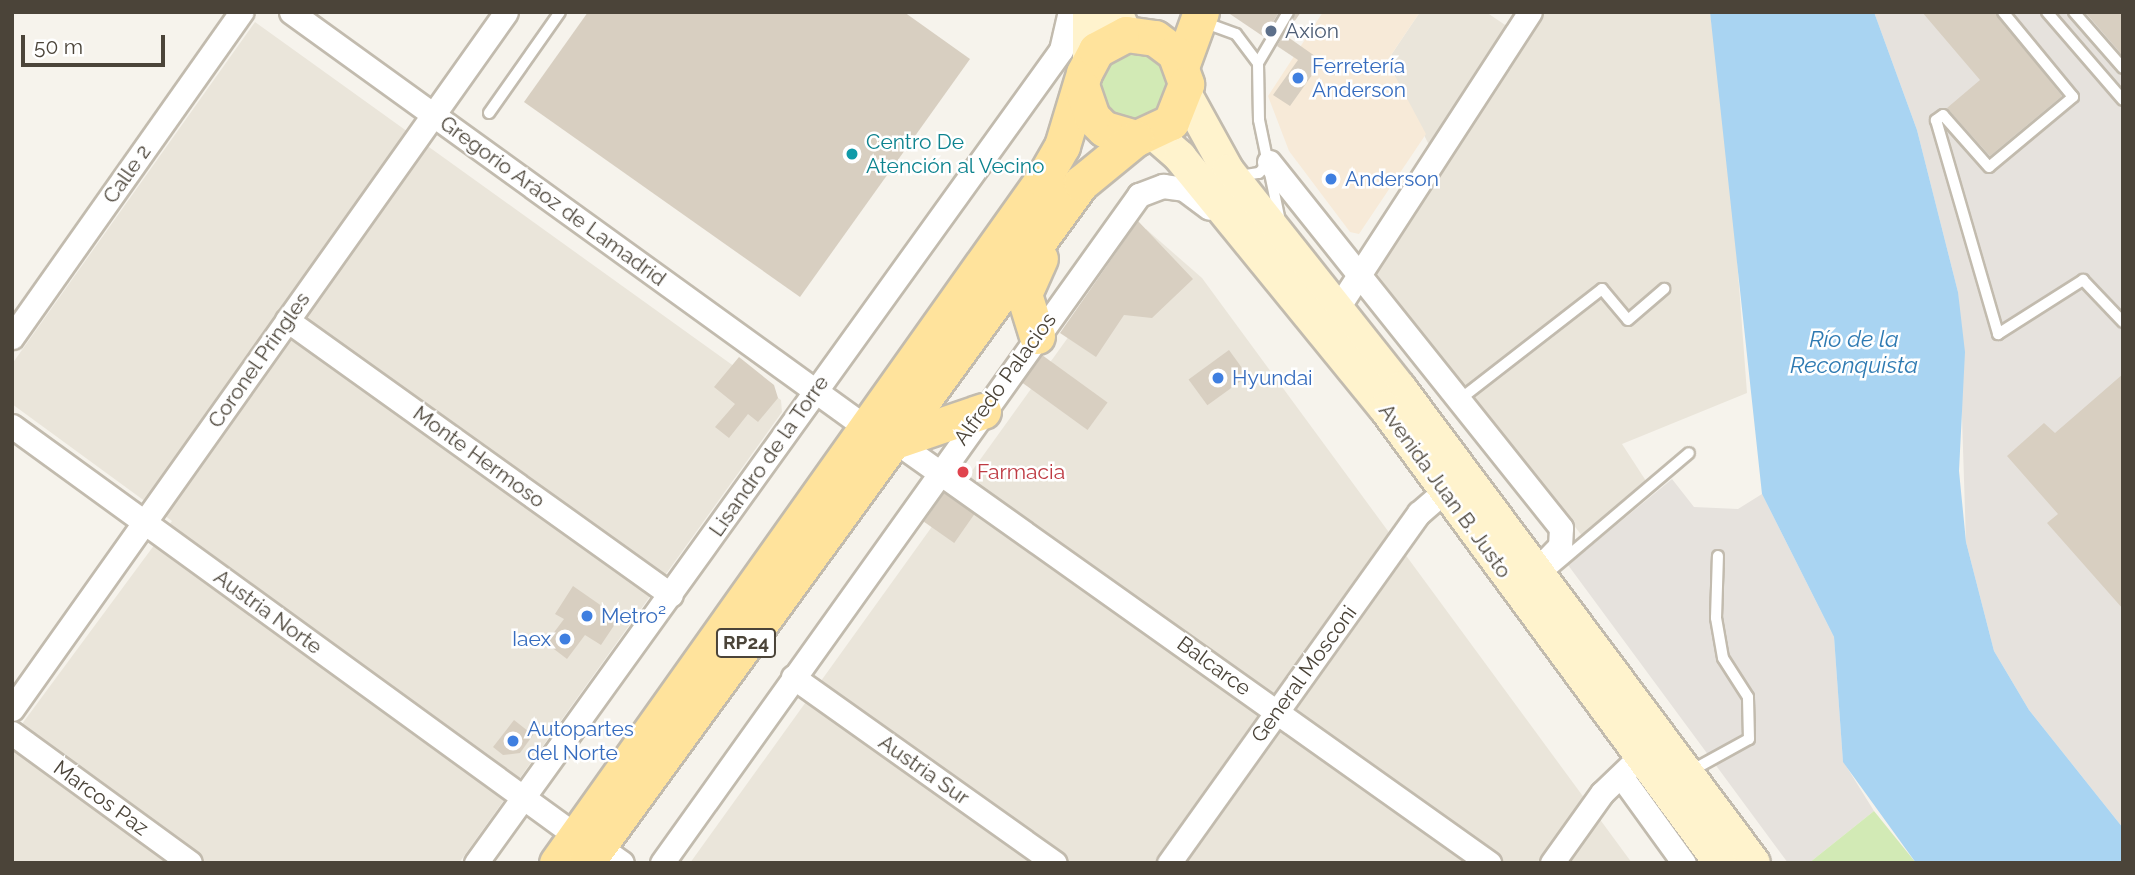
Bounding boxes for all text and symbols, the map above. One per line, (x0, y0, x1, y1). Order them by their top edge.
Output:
place label: Axion (1285, 18, 1339, 44)
scale bar (24, 21, 168, 65)
marker: Axion (1263, 23, 1279, 39)
text: 50 m (34, 34, 83, 59)
place label: Ferretería Anderson (1312, 53, 1406, 103)
marker: Ferretería Anderson (1290, 70, 1306, 86)
street label: Gregorio Aráoz de Lamadrid (435, 110, 671, 292)
place label: Centro De Atención al Vecino (866, 129, 1046, 179)
street label: Calle 2 (98, 140, 156, 208)
marker: Centro De Atención al Vecino (844, 146, 860, 162)
place label: Anderson (1345, 166, 1439, 192)
marker: Anderson (1323, 171, 1339, 187)
street label: Coronel Pringles (203, 287, 315, 433)
street label: Alfredo Palacios (949, 308, 1061, 450)
water label: Río de la Reconquista (1790, 325, 1918, 379)
place label: Hyundai (1232, 365, 1313, 391)
street label: Lisandro de la Torre (704, 370, 834, 542)
marker: Hyundai (1210, 370, 1226, 386)
street label: Avenida Juan B. Justo (1373, 399, 1517, 583)
street label: Monte Hermoso (408, 401, 550, 513)
place label: Farmacia (977, 459, 1065, 485)
marker: Farmacia (955, 464, 971, 480)
street label: Austria Norte (209, 564, 327, 660)
street label: General Mosconi (1246, 601, 1362, 747)
place label: Metro² (601, 603, 666, 629)
marker: Metro² (579, 608, 595, 624)
place label: Iaex (512, 626, 551, 652)
road number: RP24 (714, 628, 778, 658)
marker: Iaex (557, 631, 573, 647)
street label: Balcarce (1172, 631, 1256, 701)
place label: Autopartes del Norte (527, 716, 634, 766)
street label: Austria Sur (874, 730, 974, 810)
marker: Autopartes del Norte (505, 733, 521, 749)
street label: Marcos Paz (49, 755, 153, 841)

